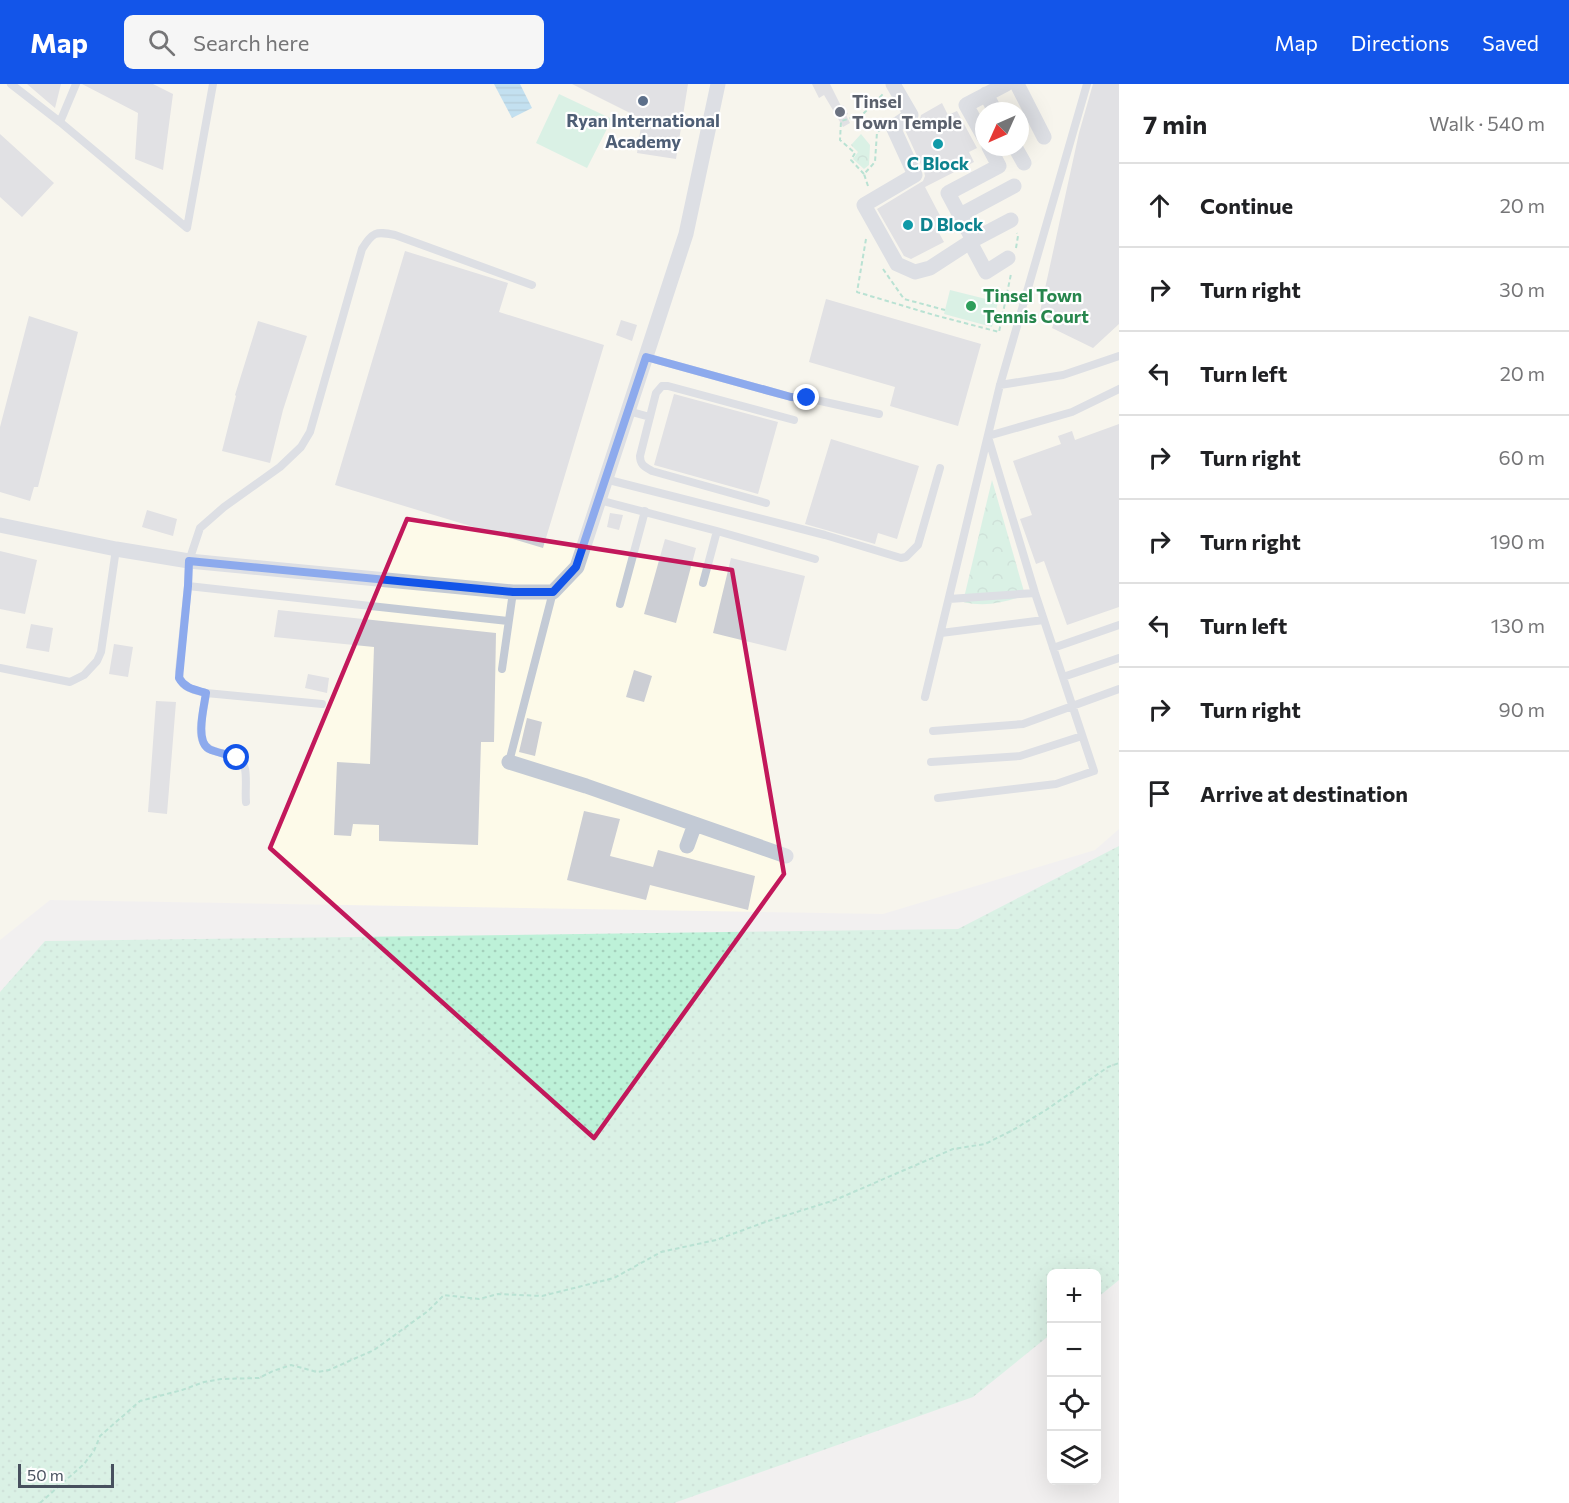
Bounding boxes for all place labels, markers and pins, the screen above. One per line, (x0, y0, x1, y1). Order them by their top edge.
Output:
place label: Tinsel Town Temple (852, 90, 962, 133)
marker: Ryan International Academy (636, 94, 650, 108)
marker: Tinsel Town Temple (833, 105, 847, 119)
place label: Ryan International Academy (566, 109, 720, 152)
marker: C Block (931, 137, 945, 151)
place label: C Block (907, 152, 970, 174)
place label: D Block (920, 213, 984, 235)
marker: D Block (901, 218, 915, 232)
place label: Tinsel Town Tennis Court (983, 284, 1089, 327)
marker: Tinsel Town Tennis Court (964, 299, 978, 313)

